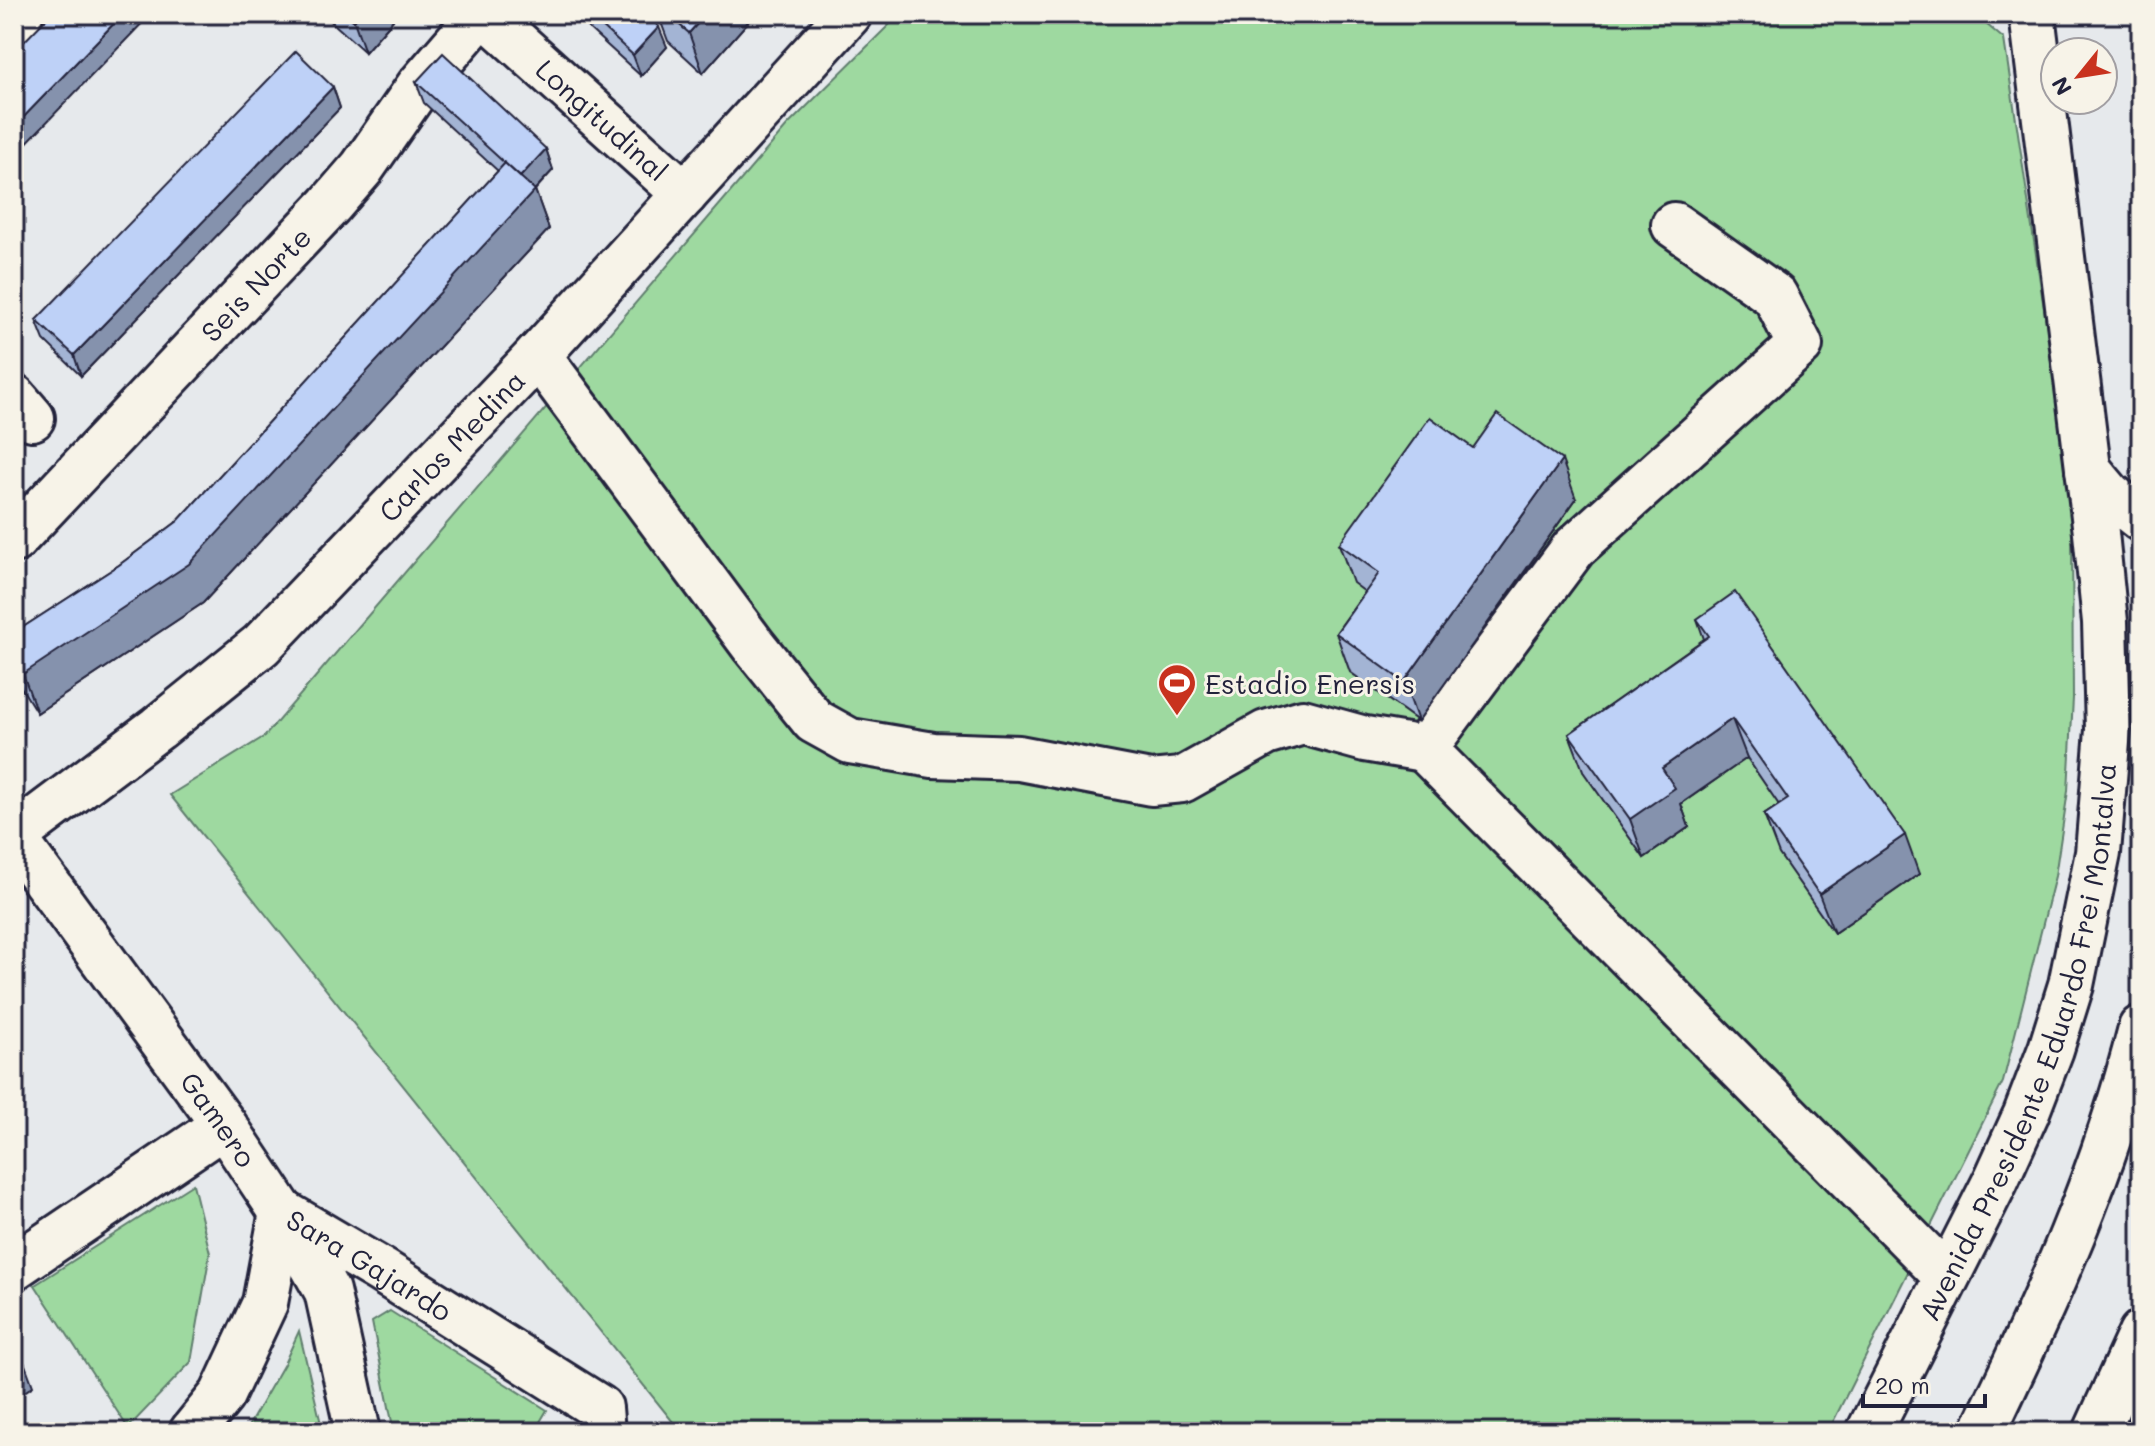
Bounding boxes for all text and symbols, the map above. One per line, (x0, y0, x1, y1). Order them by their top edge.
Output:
north arrow (2039, 36, 2119, 116)
street label: Longitudinal (529, 51, 676, 188)
text: N (2045, 72, 2078, 101)
street label: Seis Norte (193, 219, 318, 349)
street label: Carlos Medina (370, 362, 532, 529)
sports icon: Estadio Enersis (1156, 662, 1198, 717)
place label: Estadio Enersis (1205, 665, 1415, 701)
street label: Avenida Presidente Eduardo Frei Montalva (1910, 761, 2123, 1326)
street label: Gamero (173, 1064, 265, 1174)
street label: Sara Gajardo (280, 1201, 459, 1329)
scale bar (1863, 1358, 1985, 1408)
text: 20 m (1875, 1369, 1930, 1400)

